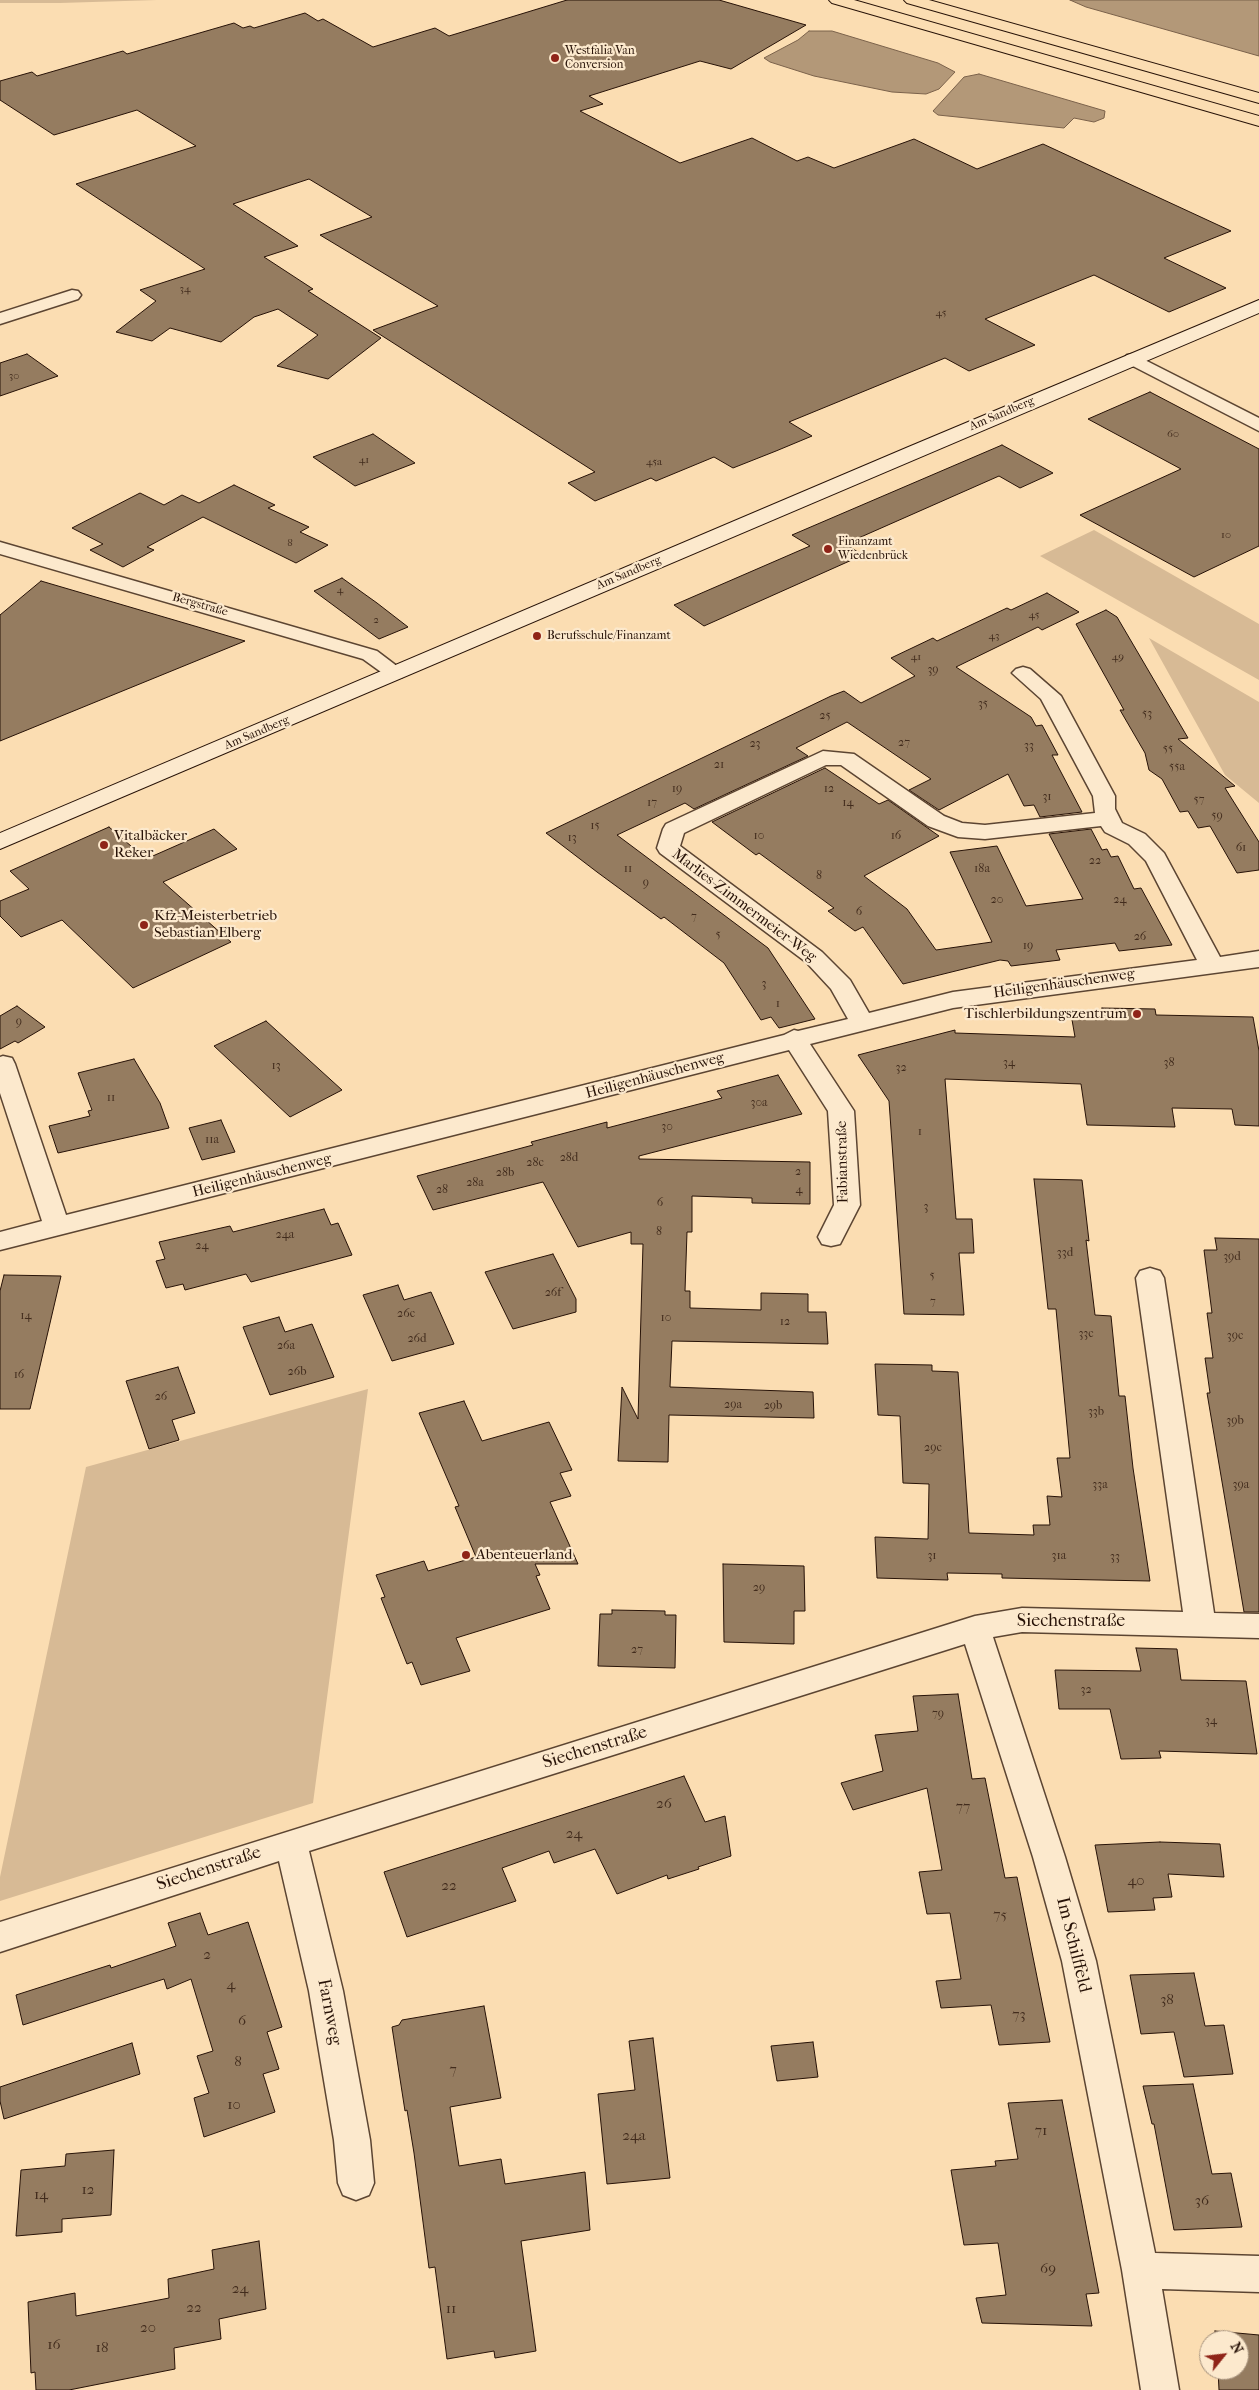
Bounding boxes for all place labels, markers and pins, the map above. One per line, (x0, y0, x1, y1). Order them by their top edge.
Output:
place label: Westfalia Van Conversion (565, 44, 635, 72)
marker: Westfalia Van Conversion (549, 52, 561, 64)
place label: Finanzamt Wiedenbrück (838, 535, 908, 563)
marker: Finanzamt Wiedenbrück (822, 543, 834, 555)
place label: Berufsschule/Finanzamt (547, 629, 671, 643)
marker: Berufsschule/Finanzamt (531, 630, 543, 642)
place label: Vitalbäcker Reker (114, 827, 187, 862)
marker: Vitalbäcker Reker (98, 839, 110, 851)
place label: Kfz-Meisterbetrieb Sebastian Elberg (154, 907, 277, 942)
marker: Kfz-Meisterbetrieb Sebastian Elberg (138, 919, 150, 931)
place label: Tischlerbildungszentrum (964, 1005, 1127, 1023)
marker: Tischlerbildungszentrum (1131, 1008, 1143, 1020)
place label: Abenteuerland (476, 1546, 572, 1564)
marker: Abenteuerland (460, 1549, 472, 1561)

